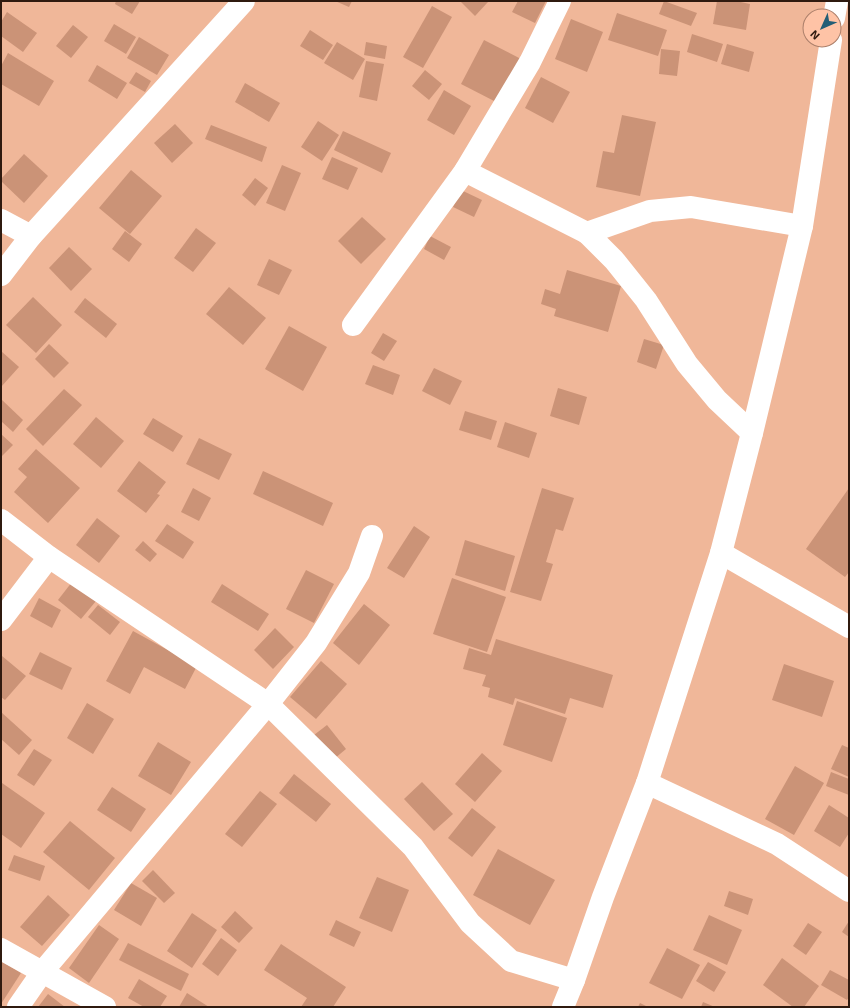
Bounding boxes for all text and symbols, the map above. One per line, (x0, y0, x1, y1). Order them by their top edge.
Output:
north arrow (802, 8, 842, 48)
text: N (807, 28, 822, 43)

